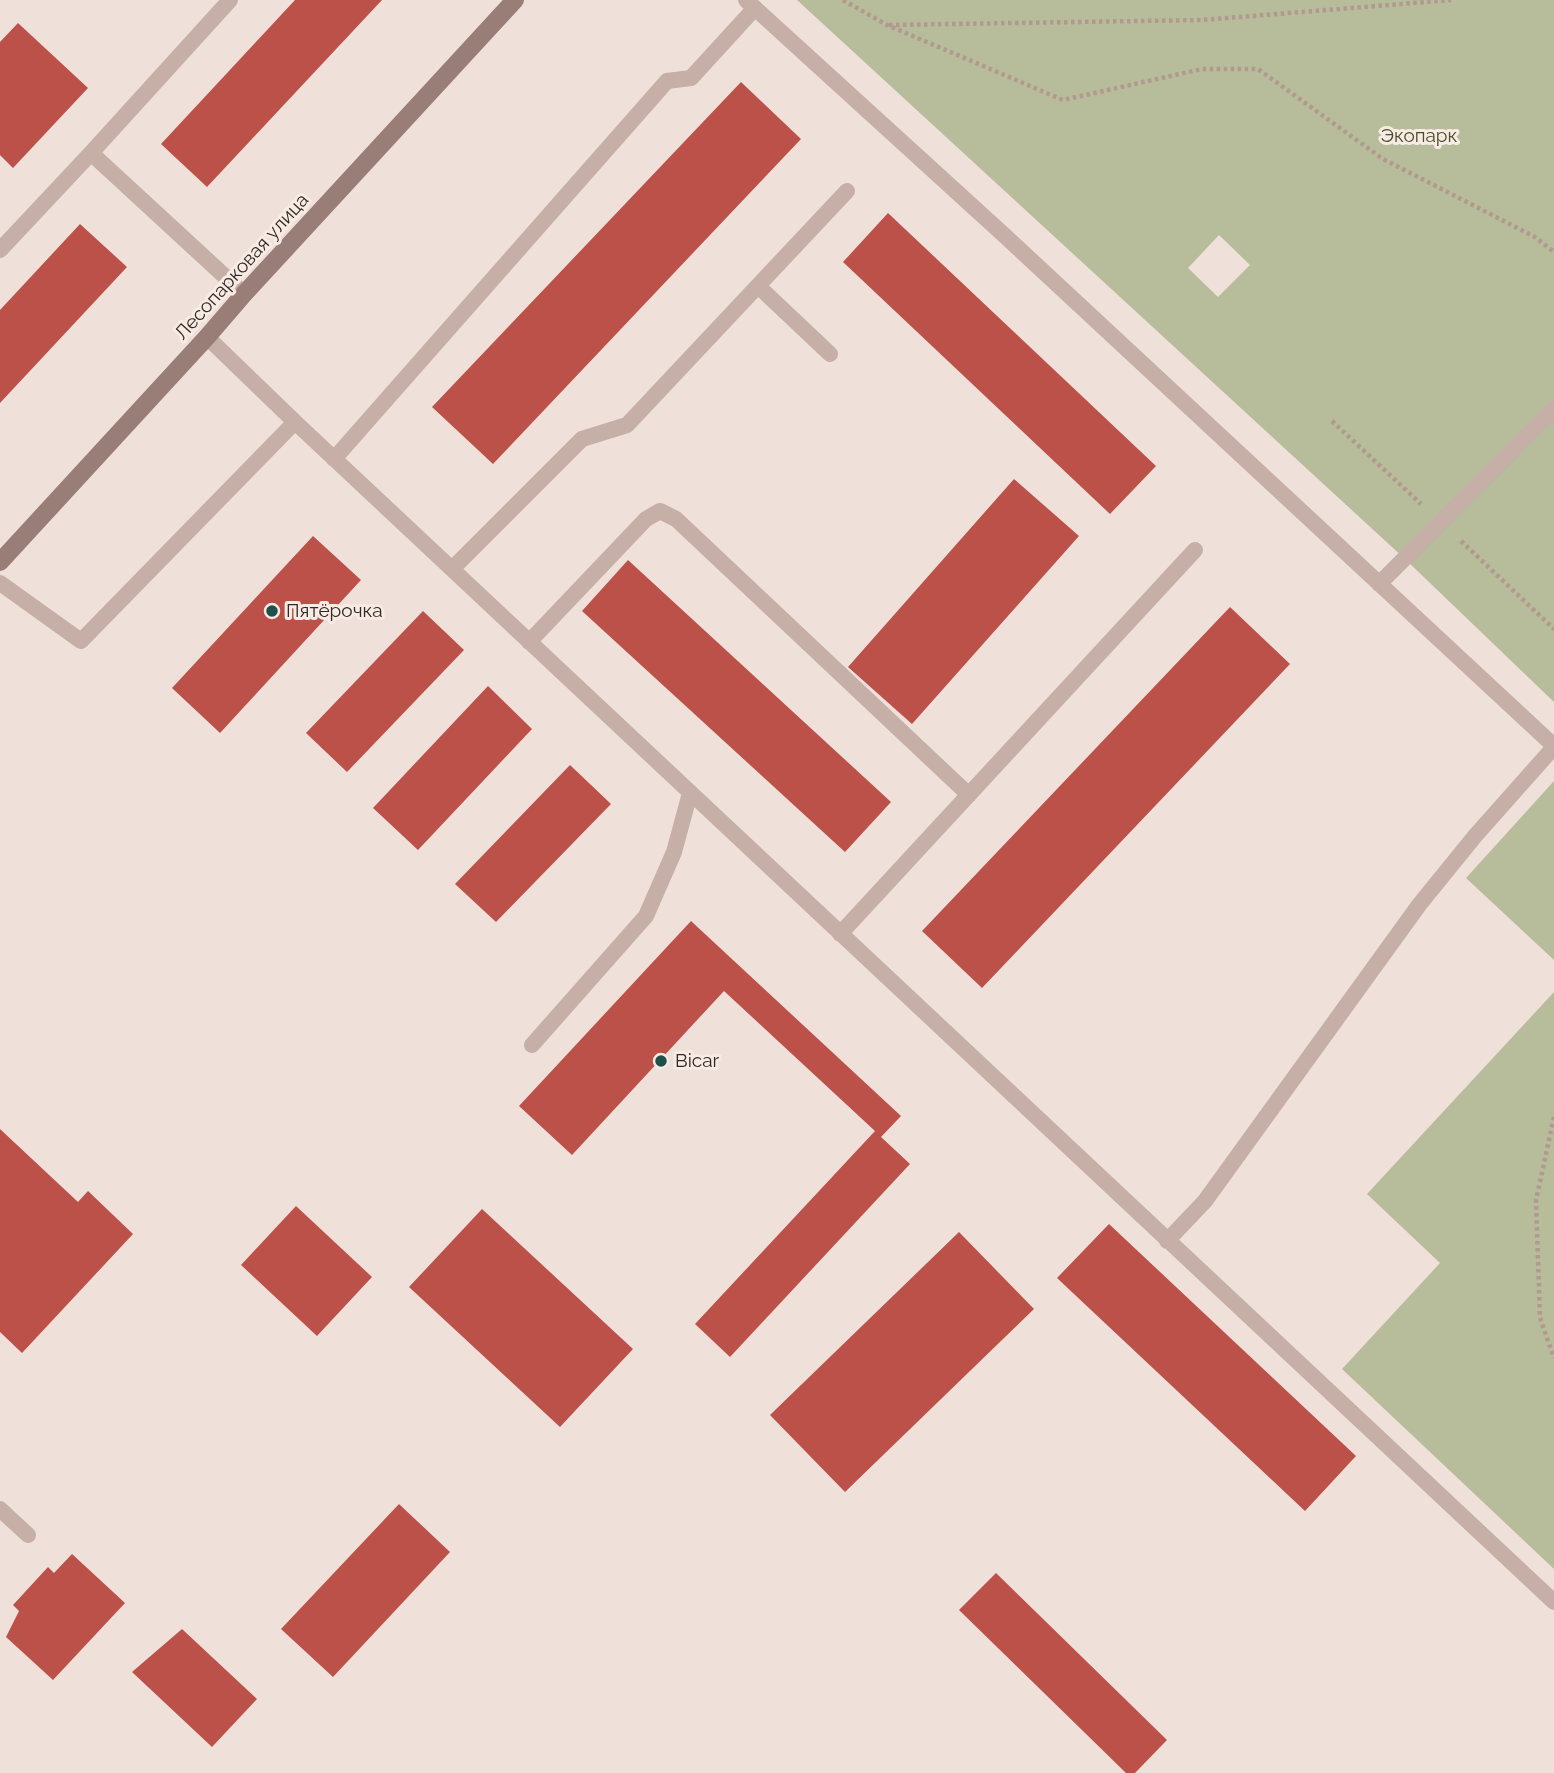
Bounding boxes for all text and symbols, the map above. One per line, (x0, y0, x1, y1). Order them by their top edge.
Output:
park label: Экопарк (1381, 125, 1457, 147)
street label: Лесопарковая улица (170, 189, 314, 345)
place label: Пятёрочка (286, 600, 383, 622)
marker: Пятёрочка (264, 603, 280, 619)
place label: Bicar (675, 1050, 719, 1072)
marker: Bicar (653, 1053, 669, 1069)

